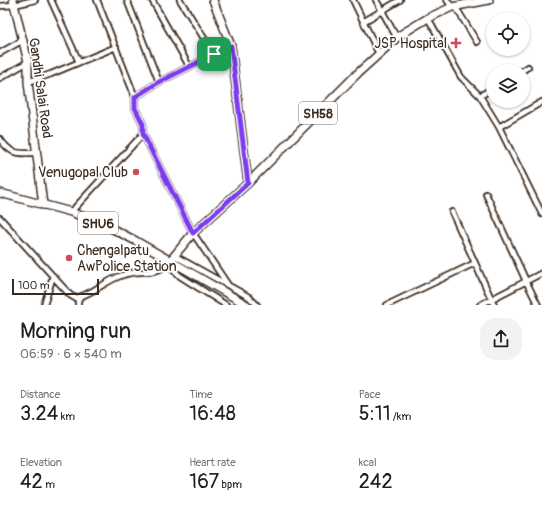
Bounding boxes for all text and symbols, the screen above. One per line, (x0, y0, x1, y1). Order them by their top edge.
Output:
map controls (486, 12, 530, 108)
button: locate (486, 12, 530, 56)
place label: JSP Hospital (374, 35, 447, 52)
street label: Gandhi Salai Road (25, 37, 56, 140)
pin (197, 37, 231, 71)
marker: JSP Hospital (450, 37, 462, 49)
icon: arrive (203, 43, 225, 65)
button: layers (486, 64, 530, 108)
road number: SH58 (299, 102, 337, 124)
place label: Venugopal Club (38, 164, 128, 181)
marker: Venugopal Club (131, 167, 141, 177)
road number: SHU6 (78, 212, 118, 234)
place label: Chengalpatu AwPolice Station (77, 242, 177, 275)
marker: Chengalpatu AwPolice Station (64, 253, 74, 263)
scale bar (12, 277, 99, 296)
text: 100 m (18, 279, 49, 292)
text: Morning run (20, 317, 131, 345)
button: share (480, 318, 522, 360)
text: 06:59 · 6 × 540 m (20, 346, 122, 362)
text: Distance (20, 388, 60, 401)
text: Time (189, 388, 212, 401)
text: Pace (359, 388, 380, 401)
text: 3.24 (20, 401, 58, 426)
text: 16:48 (189, 401, 236, 426)
text: 5:11 (359, 401, 390, 426)
text: km (58, 410, 75, 423)
text: /km (390, 410, 411, 423)
text: Elevation (20, 456, 62, 469)
text: Heart rate (189, 456, 236, 469)
text: kcal (359, 456, 377, 469)
text: 42 (20, 469, 43, 494)
text: 167 (189, 469, 219, 494)
text: 242 (359, 469, 393, 494)
text: m (43, 478, 55, 491)
text: bpm (219, 478, 242, 491)

